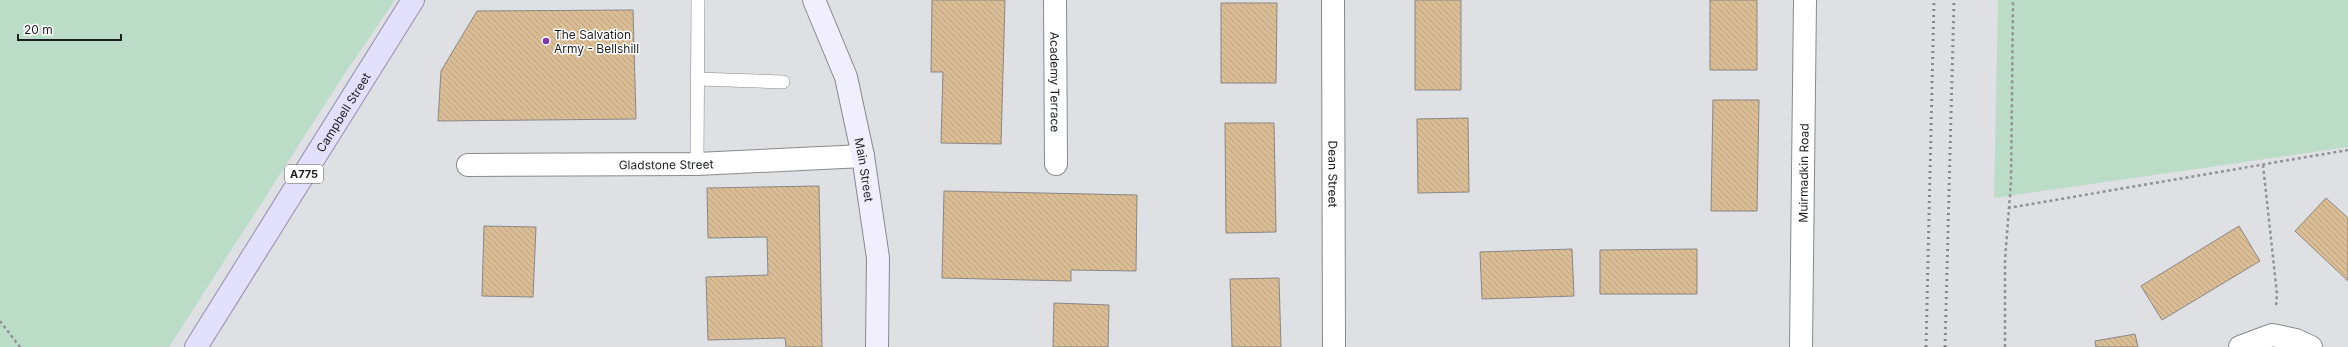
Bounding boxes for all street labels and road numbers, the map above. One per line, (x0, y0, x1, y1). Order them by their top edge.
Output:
street label: Academy Terrace (1048, 32, 1063, 132)
street label: Campbell Street (312, 70, 373, 155)
street label: Muirmadkin Road (1795, 123, 1811, 223)
street label: Main Street (852, 136, 877, 203)
street label: Dean Street (1326, 141, 1341, 208)
street label: Gladstone Street (619, 156, 714, 172)
road number: A775 (285, 165, 323, 183)

